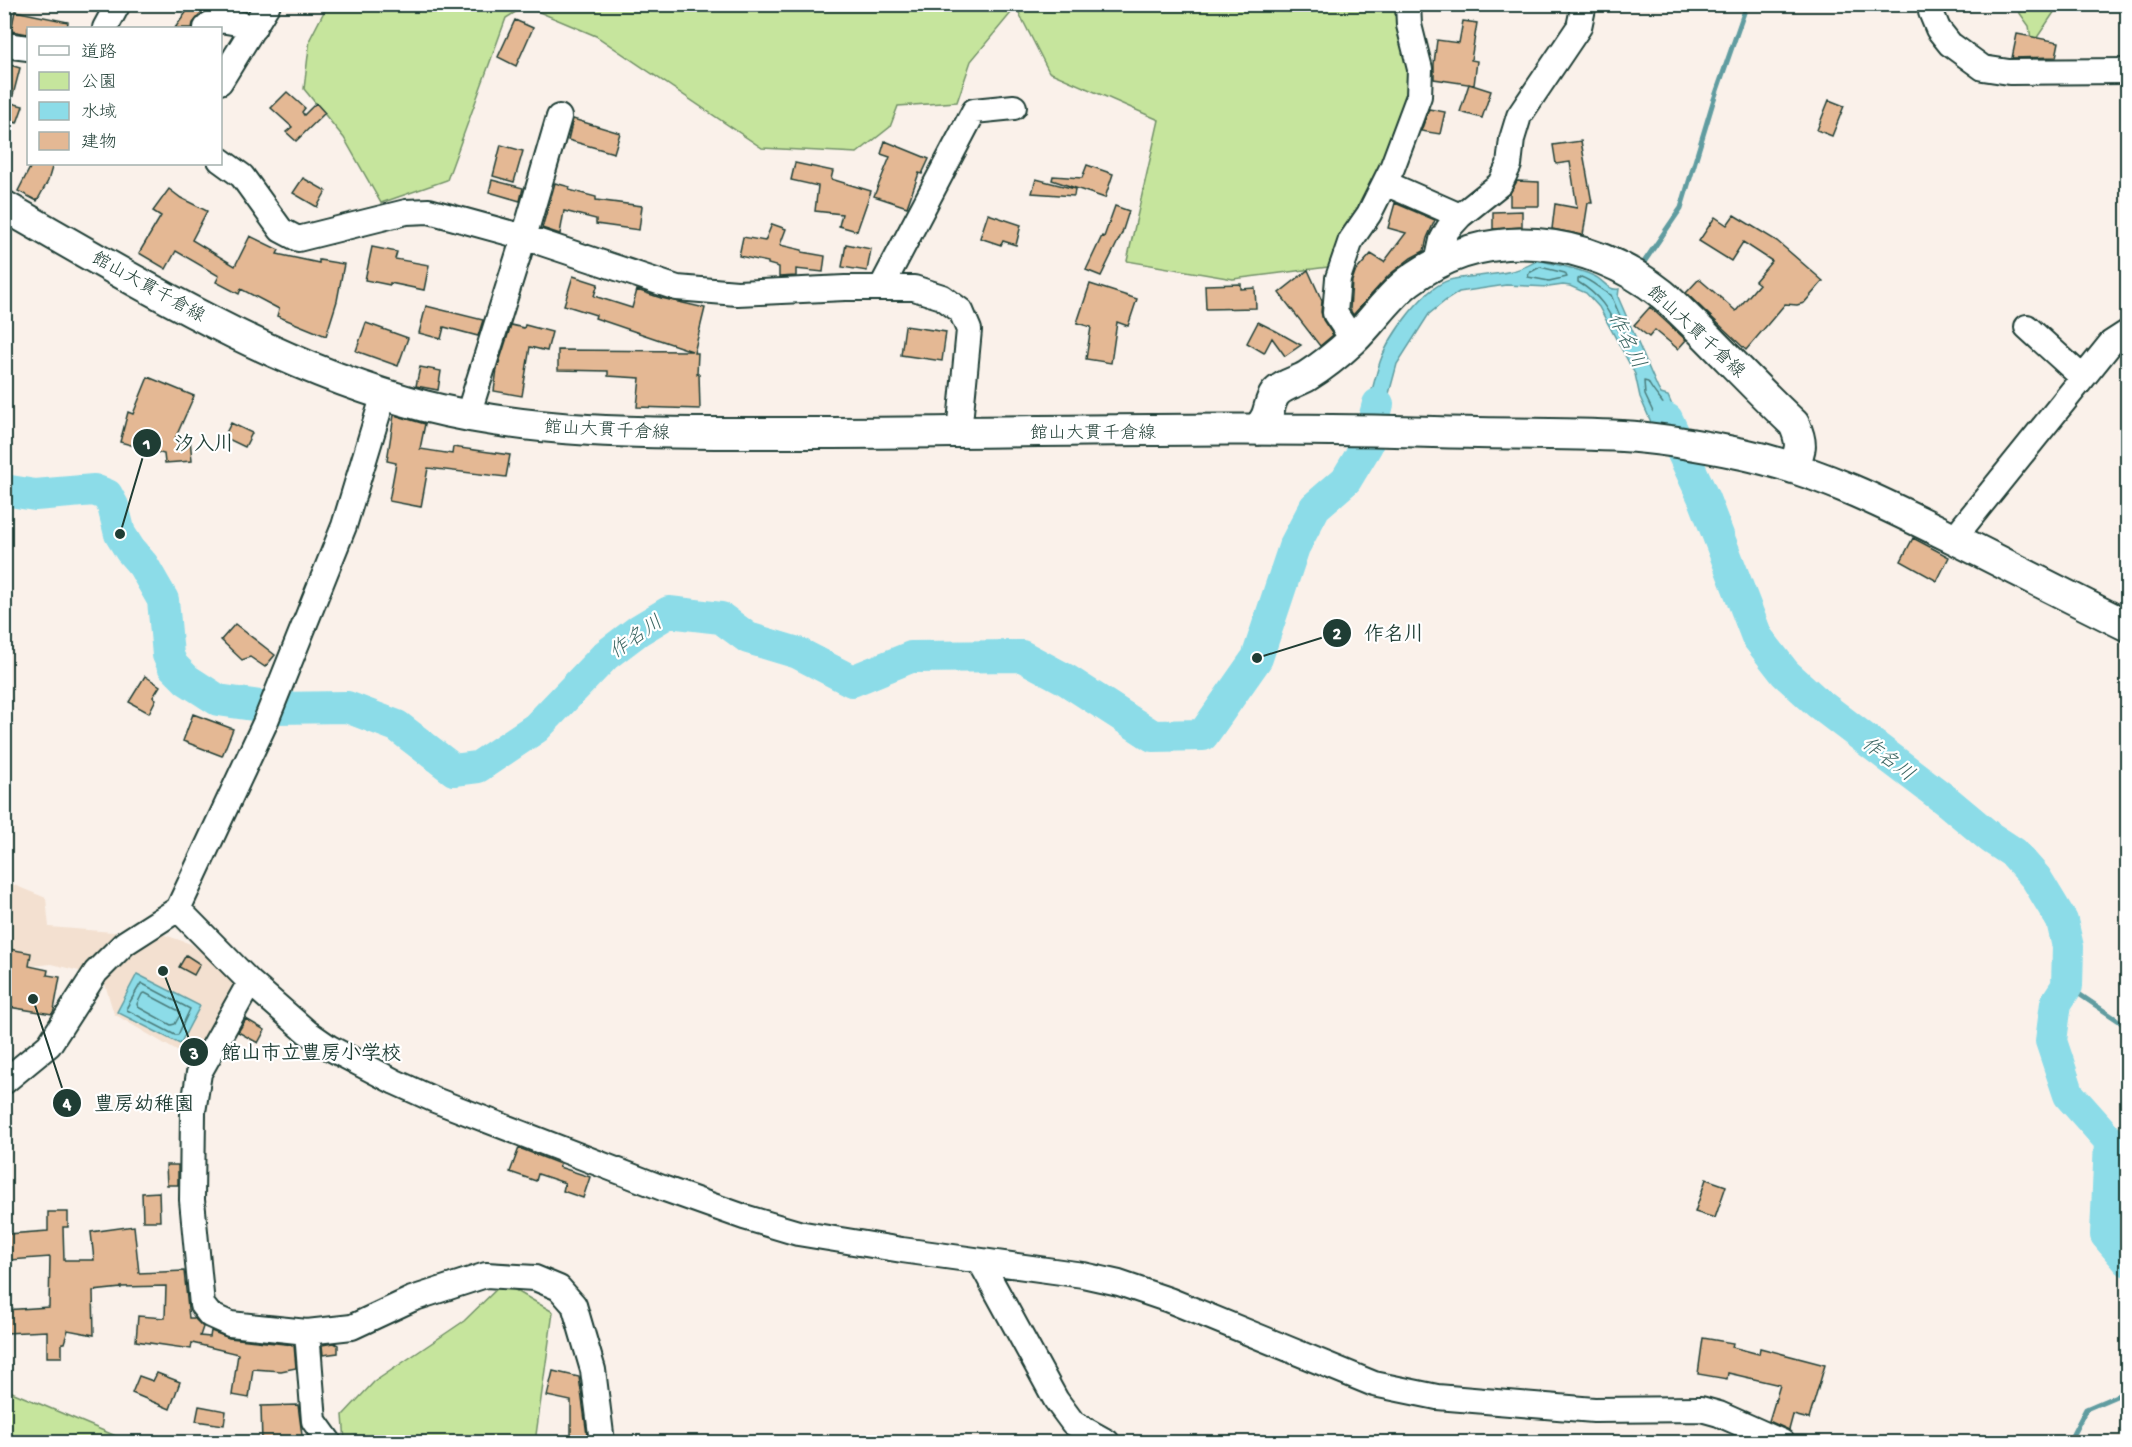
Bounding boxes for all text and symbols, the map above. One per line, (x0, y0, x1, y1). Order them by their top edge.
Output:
legend (27, 27, 222, 165)
text: 道路 (81, 42, 117, 64)
text: 公園 (81, 73, 117, 94)
text: 水域 (81, 102, 117, 124)
text: 建物 (81, 132, 117, 154)
street label: 館山大貫千倉線 (88, 248, 208, 328)
street label: 館山大貫千倉線 (1642, 281, 1749, 383)
water label: 作名川 (1601, 309, 1651, 374)
street label: 館山大貫千倉線 (543, 417, 670, 445)
street label: 館山大貫千倉線 (1030, 423, 1156, 445)
callout: 汐入川 (132, 424, 246, 462)
text: 汐入川 (174, 433, 234, 458)
text: 1 (142, 435, 151, 456)
water label: 作名川 (605, 611, 668, 665)
callout: 作名川 (1322, 614, 1436, 652)
text: 作名川 (1364, 623, 1424, 648)
text: 2 (1333, 625, 1342, 646)
water label: 作名川 (1856, 732, 1919, 788)
callout: 館山市立豊房小学校 (179, 1033, 413, 1071)
text: 館山市立豊房小学校 (221, 1042, 401, 1067)
text: 3 (188, 1045, 199, 1066)
callout: 豊房幼稚園 (52, 1084, 206, 1122)
text: 豊房幼稚園 (94, 1093, 194, 1118)
text: 4 (62, 1095, 72, 1116)

